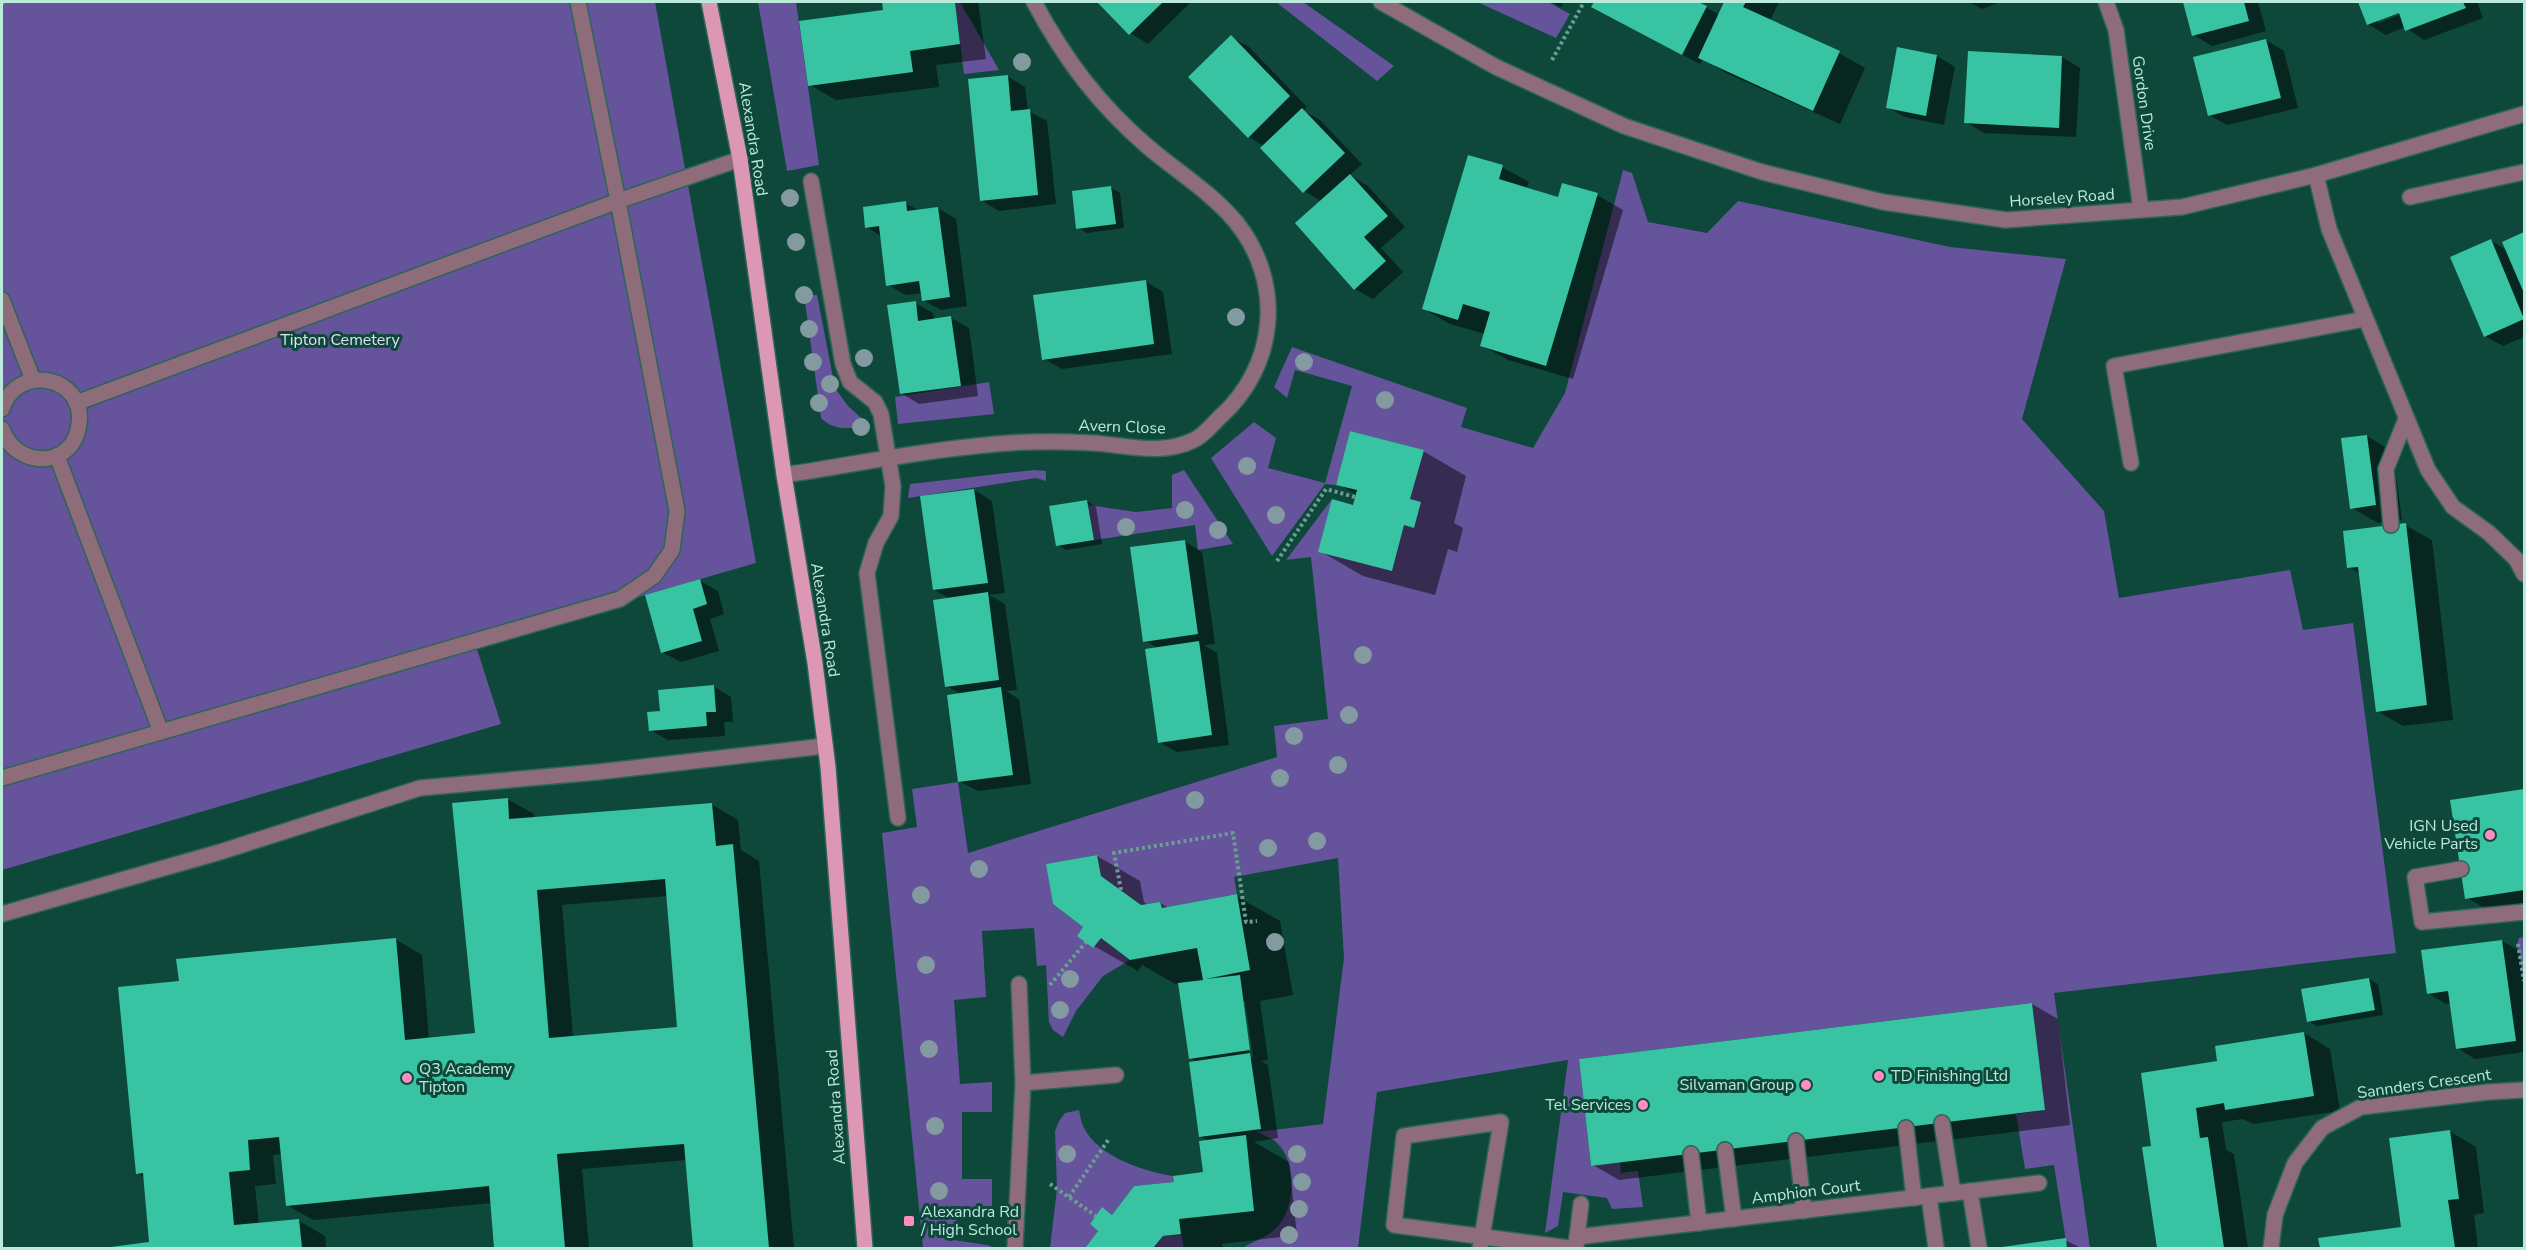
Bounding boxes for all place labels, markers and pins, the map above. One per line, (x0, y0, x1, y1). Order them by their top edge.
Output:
place label: IGN Used Vehicle Parts (2383, 815, 2478, 855)
marker: IGN Used Vehicle Parts (2483, 828, 2497, 842)
place label: Q3 Academy Tipton (419, 1058, 513, 1098)
place label: TD Finishing Ltd (1891, 1065, 2008, 1087)
marker: TD Finishing Ltd (1872, 1069, 1886, 1083)
marker: Q3 Academy Tipton (400, 1071, 414, 1085)
place label: Silvaman Group (1680, 1074, 1794, 1096)
marker: Silvaman Group (1799, 1078, 1813, 1092)
place label: Tel Services (1545, 1094, 1631, 1116)
marker: Tel Services (1636, 1098, 1650, 1112)
place label: Alexandra Rd / High School (920, 1201, 1019, 1241)
marker: Alexandra Rd / High School (902, 1214, 916, 1228)

